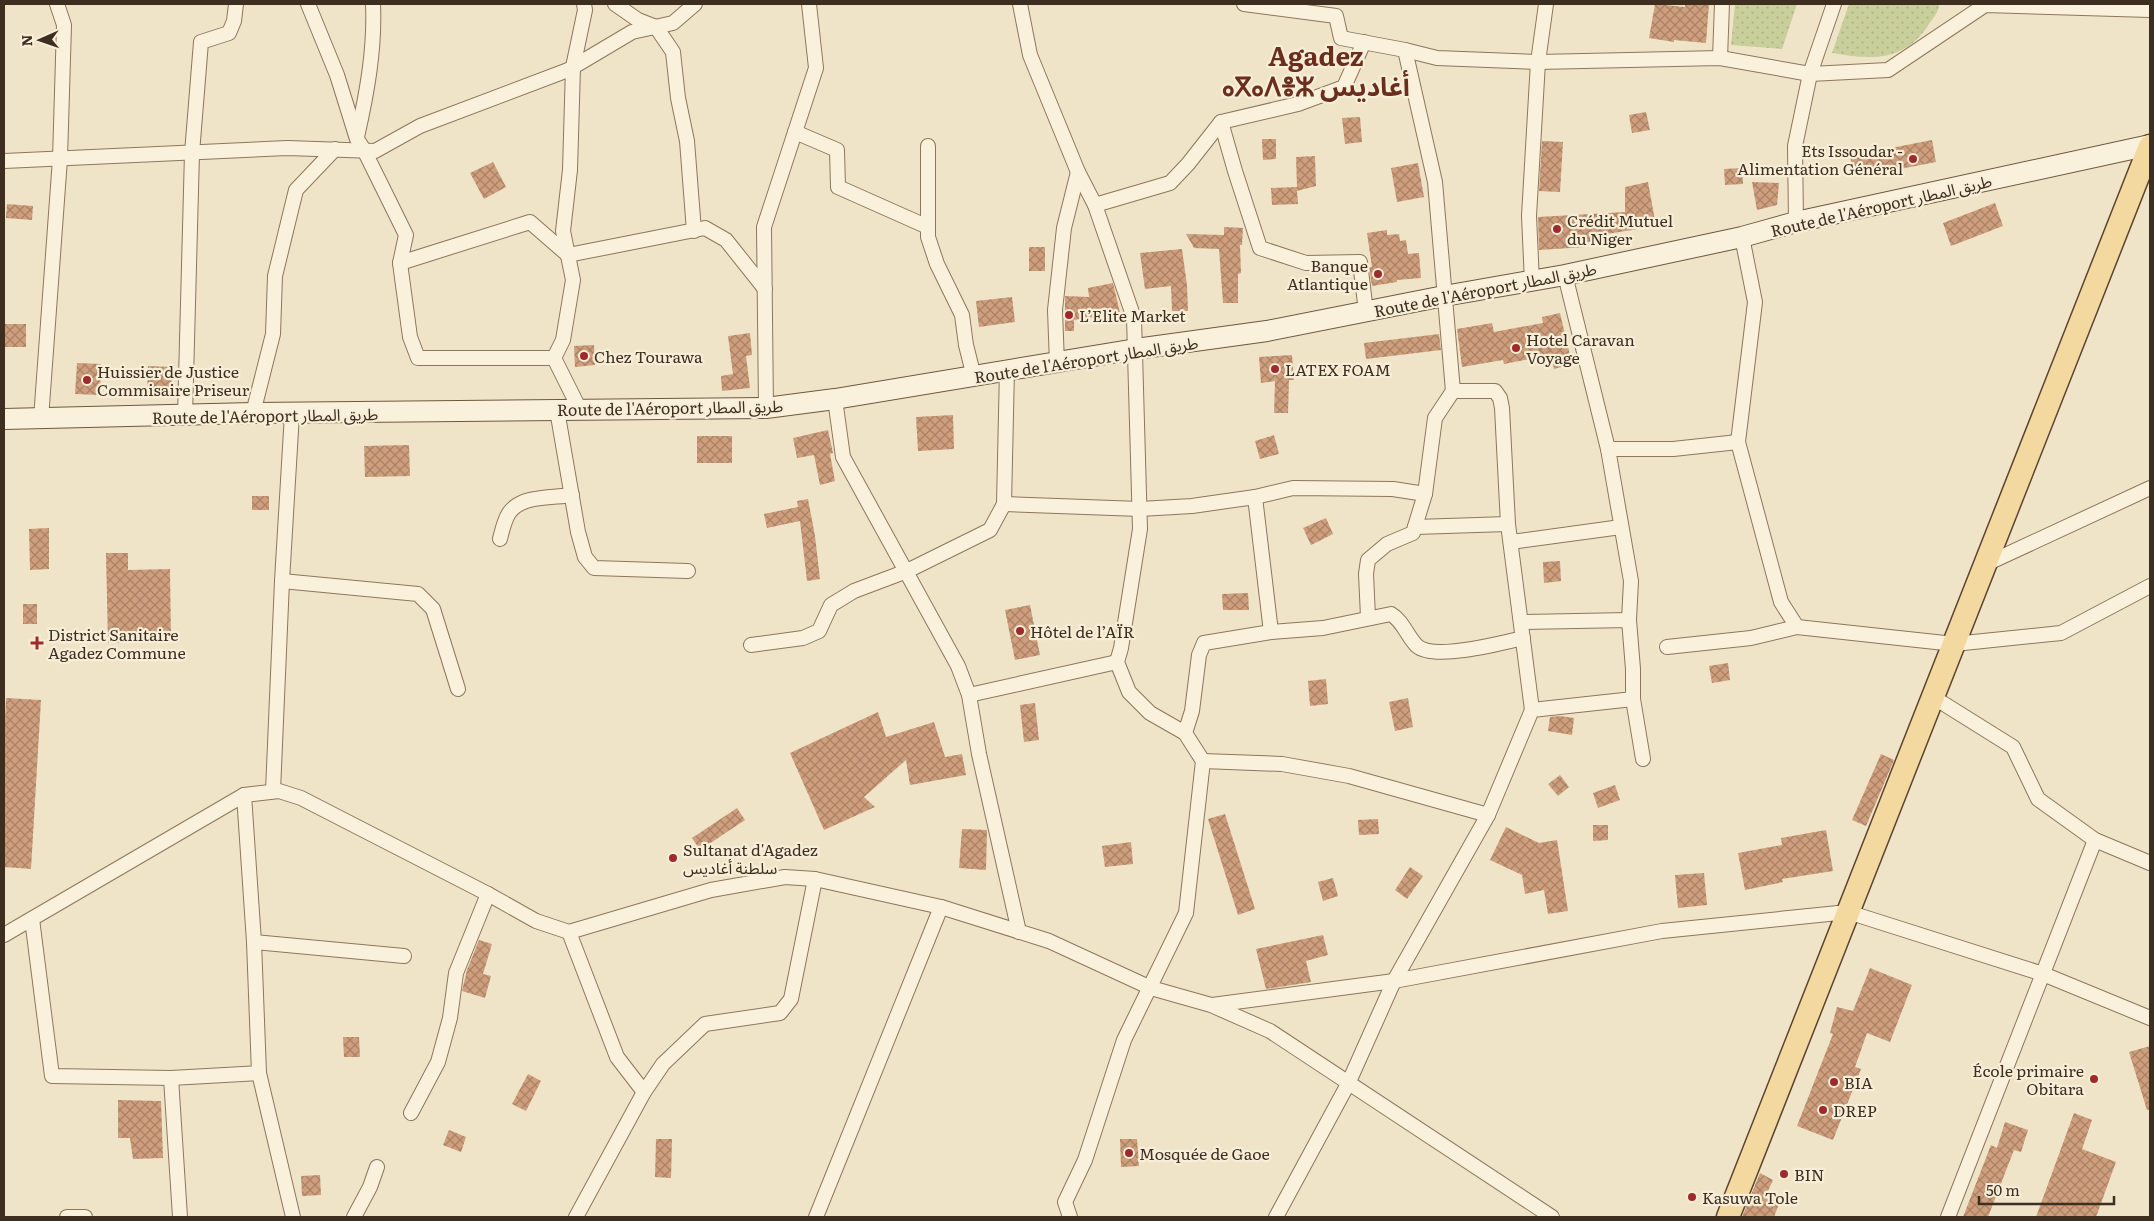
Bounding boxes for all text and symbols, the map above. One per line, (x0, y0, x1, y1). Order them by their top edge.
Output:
north arrow (15, 15, 65, 65)
text: N (16, 34, 36, 47)
district label: Agadez ⴰⴳⴰⴷⴻⵣ أغاديس (1222, 35, 1410, 104)
place label: Ets Issoudar - Alimentation Général (1737, 138, 1903, 180)
marker: Ets Issoudar - Alimentation Général (1907, 153, 1919, 165)
street label: Route de l'Aéroport طريق المطار (1768, 168, 1994, 242)
place label: Crédit Mutuel du Niger (1567, 208, 1673, 250)
marker: Crédit Mutuel du Niger (1551, 223, 1563, 235)
place label: Banque Atlantique (1287, 253, 1368, 295)
street label: Route de l'Aéroport طريق المطار (1372, 256, 1599, 322)
marker: Banque Atlantique (1372, 268, 1384, 280)
place label: L’Elite Market (1079, 303, 1186, 327)
marker: L’Elite Market (1063, 309, 1075, 321)
place label: Hotel Caravan Voyage (1526, 327, 1635, 369)
street label: Route de l'Aéroport طريق المطار (972, 329, 1200, 389)
marker: Hotel Caravan Voyage (1510, 342, 1522, 354)
place label: Chez Tourawa (594, 344, 703, 368)
marker: Chez Tourawa (578, 350, 590, 362)
place label: LATEX FOAM (1285, 357, 1391, 381)
place label: Huissier de Justice Commisaire Priseur (97, 359, 250, 401)
marker: LATEX FOAM (1269, 363, 1281, 375)
marker: Huissier de Justice Commisaire Priseur (81, 374, 93, 386)
street label: Route de l'Aéroport طريق المطار (557, 393, 783, 421)
street label: Route de l'Aéroport طريق المطار (152, 401, 378, 429)
place label: Hôtel de l’AÏR (1030, 619, 1135, 643)
place label: District Sanitaire Agadez Commune (48, 622, 186, 664)
marker: Hôtel de l’AÏR (1014, 625, 1026, 637)
marker: District Sanitaire Agadez Commune (30, 636, 44, 650)
place label: Sultanat d'Agadez سلطنة أغاديس (683, 837, 818, 879)
marker: Sultanat d'Agadez سلطنة أغاديس (667, 852, 679, 864)
place label: École primaire Obitara (1972, 1058, 2084, 1100)
place label: BIA (1844, 1070, 1873, 1094)
marker: École primaire Obitara (2088, 1073, 2100, 1085)
marker: BIA (1828, 1076, 1840, 1088)
place label: DREP (1833, 1098, 1877, 1122)
marker: DREP (1817, 1104, 1829, 1116)
place label: Mosquée de Gaoe (1139, 1141, 1270, 1165)
marker: Mosquée de Gaoe (1123, 1147, 1135, 1159)
place label: BIN (1794, 1162, 1824, 1186)
marker: BIN (1778, 1168, 1790, 1180)
scale bar (1979, 1174, 2114, 1206)
text: 50 m (1986, 1178, 2020, 1201)
place label: Kasuwa Tole (1702, 1185, 1798, 1209)
marker: Kasuwa Tole (1686, 1191, 1698, 1203)

